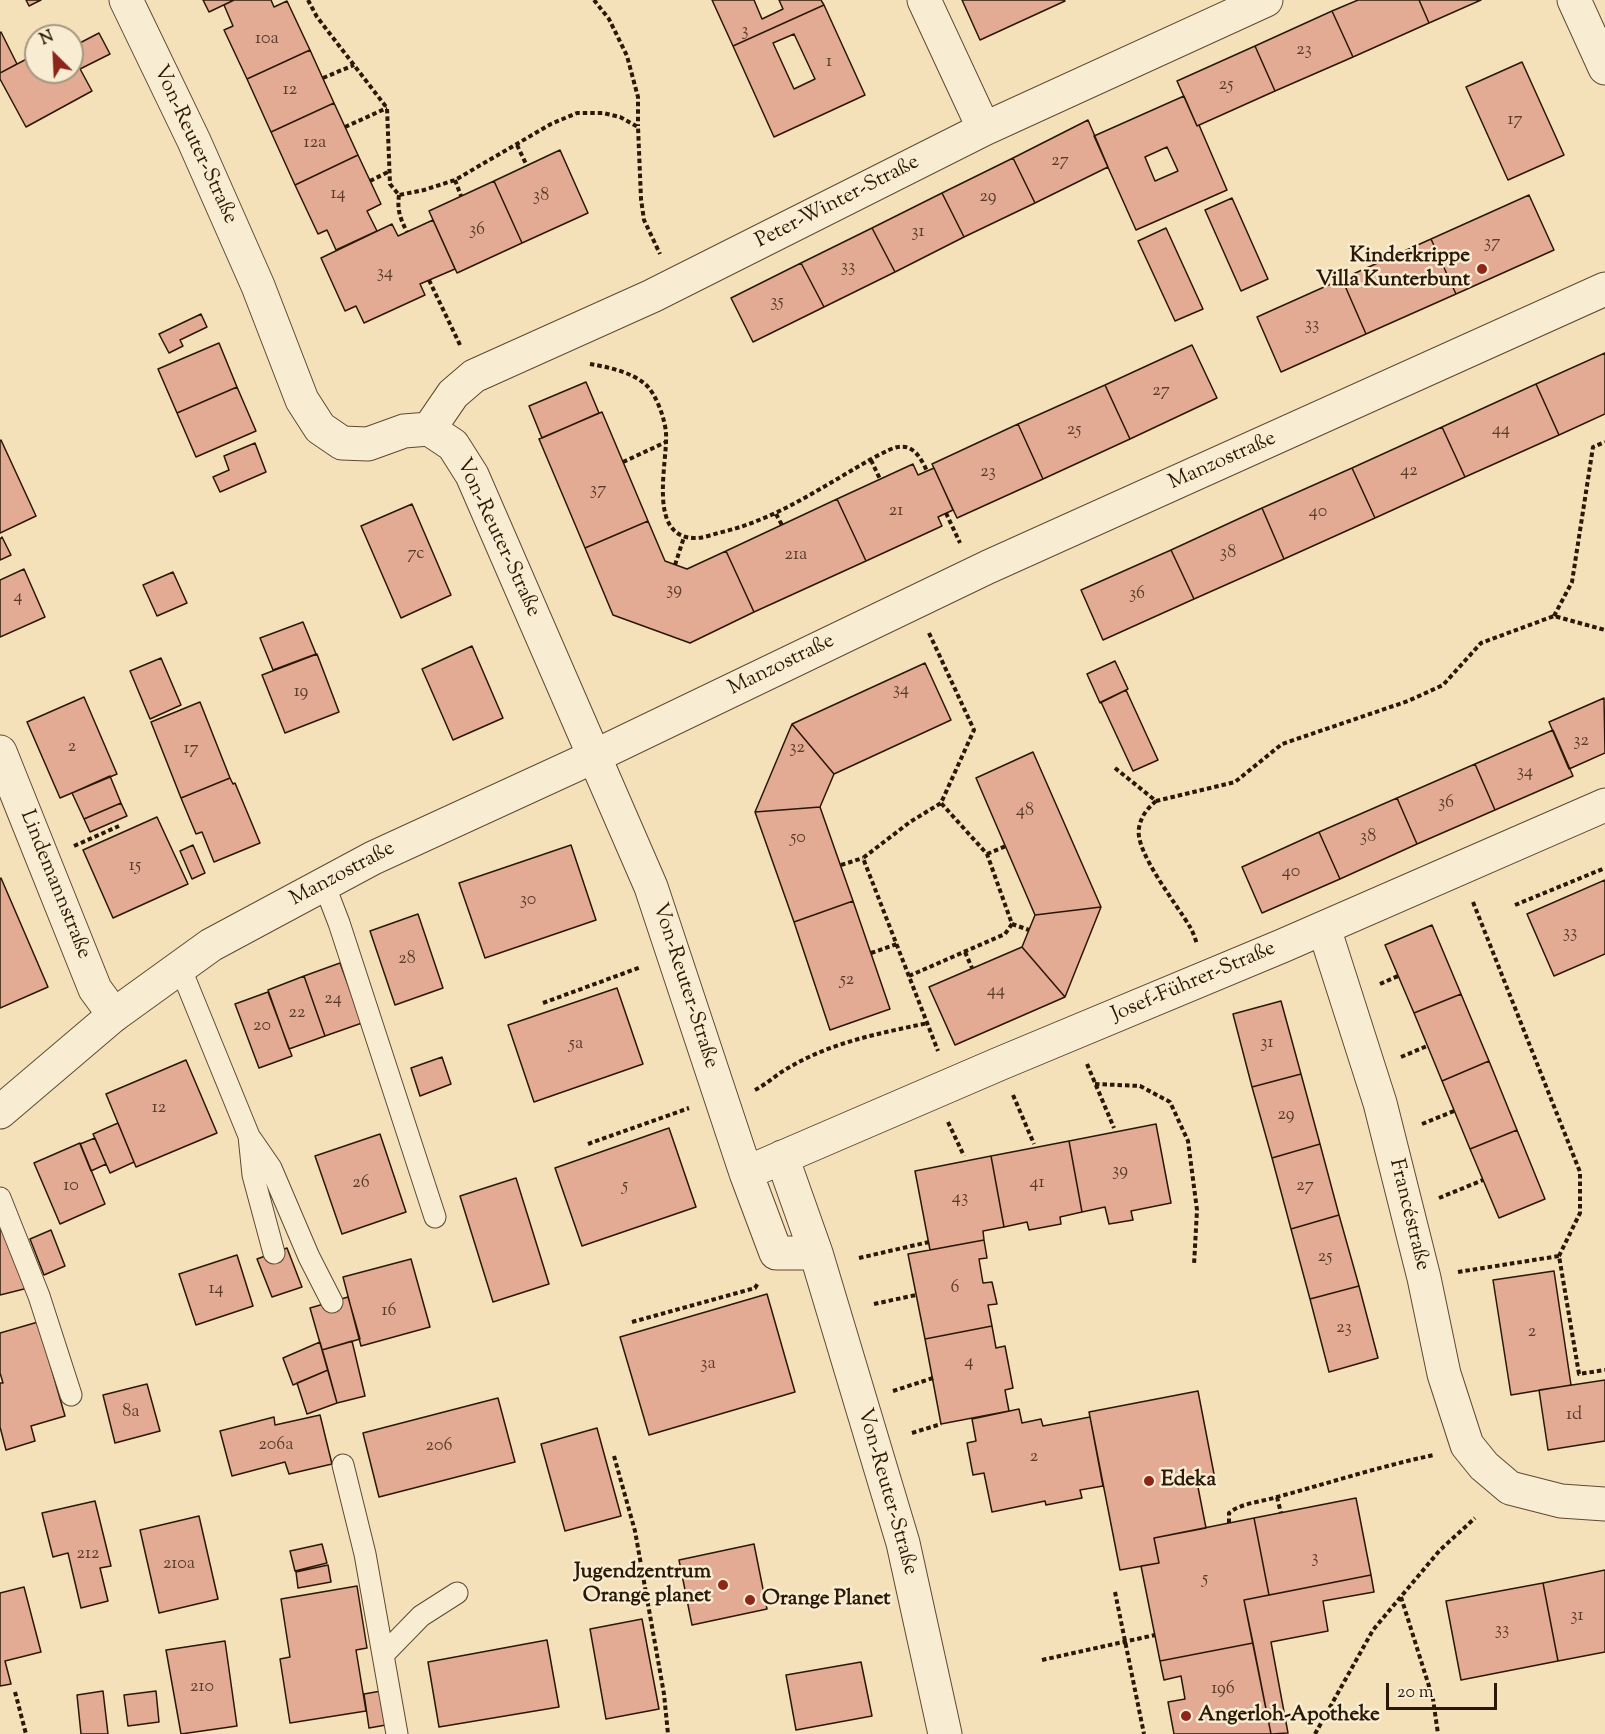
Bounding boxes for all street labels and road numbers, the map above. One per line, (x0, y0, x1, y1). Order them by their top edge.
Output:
street label: Von-Reuter-Straße (146, 62, 242, 228)
street label: Peter-Winter-Straße (752, 151, 924, 255)
street label: Manzostraße (1166, 427, 1280, 497)
street label: Von-Reuter-Straße (449, 455, 545, 621)
street label: Manzostraße (725, 630, 839, 702)
street label: Lindemannstraße (13, 807, 95, 963)
street label: Manzostraße (286, 837, 400, 913)
street label: Von-Reuter-Straße (645, 900, 723, 1072)
street label: Josef-Führer-Straße (1108, 937, 1280, 1029)
street label: Francéstraße (1382, 1157, 1434, 1273)
street label: Von-Reuter-Straße (850, 1406, 922, 1578)

